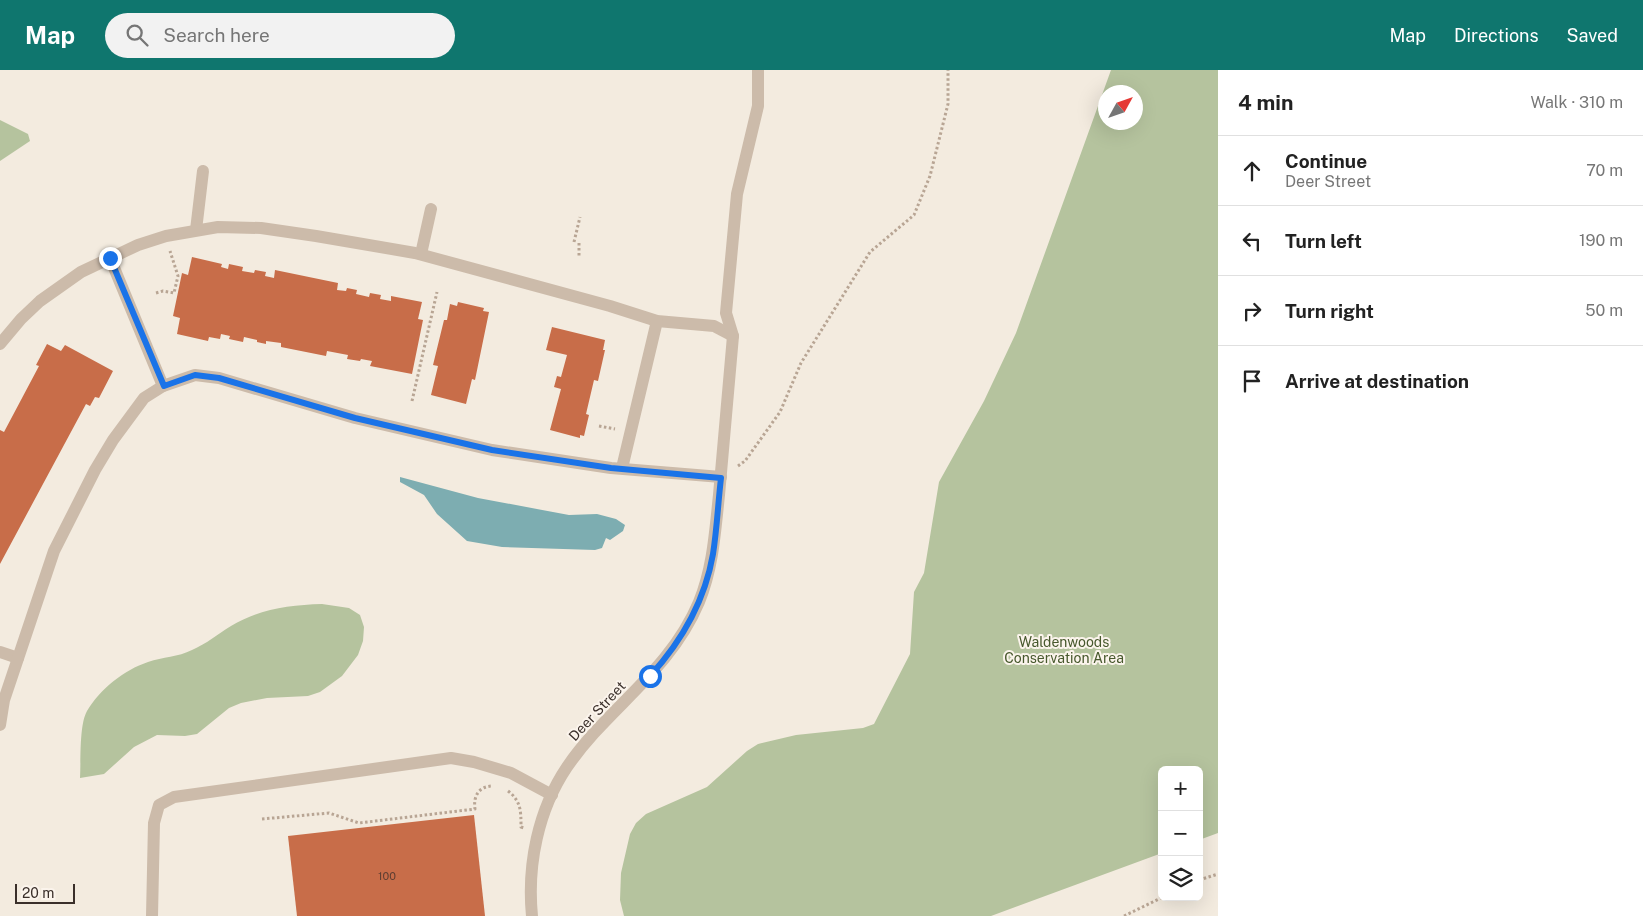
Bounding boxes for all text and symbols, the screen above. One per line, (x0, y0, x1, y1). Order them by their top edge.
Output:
search box (105, 13, 455, 58)
text: Map (25, 21, 75, 49)
icon: search (123, 21, 151, 49)
text: Search here (163, 24, 270, 46)
text: Map (1389, 25, 1426, 46)
text: Directions (1454, 25, 1539, 46)
text: Saved (1567, 25, 1618, 46)
north arrow (1098, 85, 1143, 130)
text: 4 min (1238, 90, 1293, 115)
text: Walk · 310 m (1530, 93, 1623, 112)
text: Continue (1285, 150, 1367, 172)
icon: ahead (1238, 157, 1266, 185)
text: 70 m (1586, 161, 1623, 180)
text: Deer Street (1285, 172, 1371, 191)
icon: left (1238, 227, 1266, 255)
text: Turn left (1285, 230, 1362, 252)
text: 190 m (1579, 231, 1623, 250)
route end (99, 247, 122, 270)
icon: right (1238, 297, 1266, 325)
text: Turn right (1285, 300, 1374, 322)
text: 50 m (1585, 301, 1623, 320)
icon: arrive (1238, 367, 1266, 395)
text: Arrive at destination (1285, 370, 1469, 392)
park label: Waldenwoods Conservation Area (1004, 634, 1124, 666)
route start (639, 665, 662, 688)
street label: Deer Street (565, 678, 629, 744)
map controls (1158, 766, 1203, 901)
button: + (1158, 766, 1203, 811)
button: − (1158, 811, 1203, 856)
button: layers (1158, 856, 1203, 901)
house number: 100 (378, 870, 396, 882)
scale bar (15, 881, 75, 904)
text: 20 m (22, 885, 54, 901)

